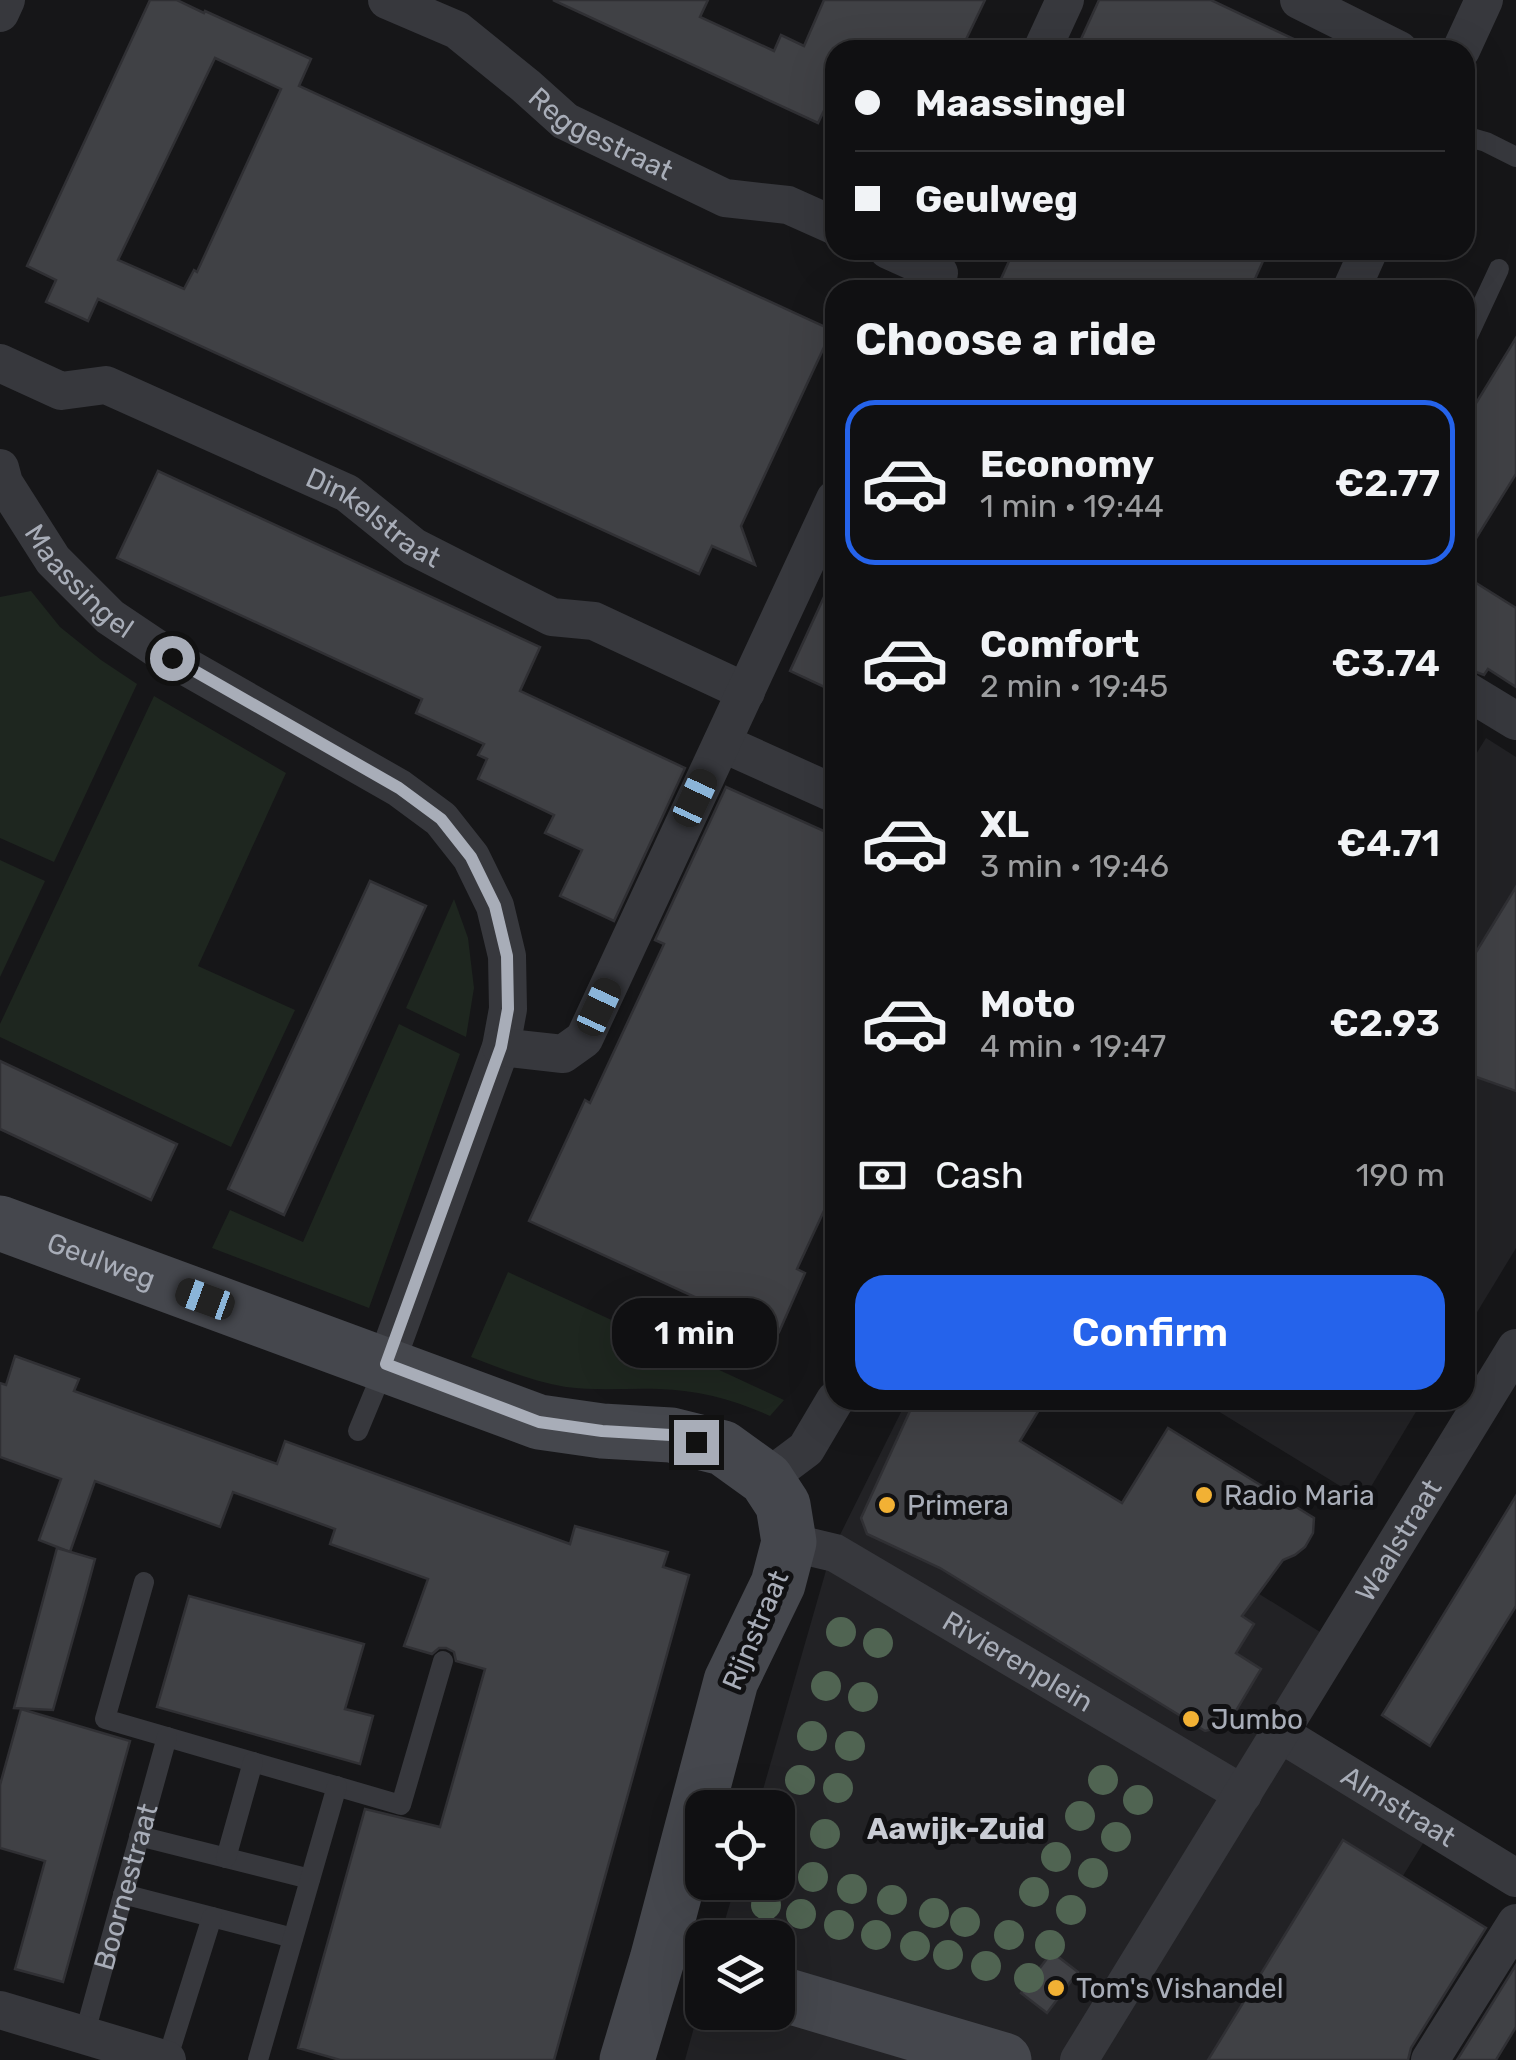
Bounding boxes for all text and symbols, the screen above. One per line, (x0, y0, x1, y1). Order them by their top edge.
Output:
text: Maassingel (915, 80, 1126, 126)
street label: Reggestraat (522, 81, 678, 187)
text: Geulweg (915, 176, 1078, 222)
text: Choose a ride (855, 313, 1157, 366)
icon: car (860, 438, 950, 528)
text: Economy (980, 441, 1154, 487)
text: €2.77 (1335, 460, 1440, 506)
street label: Dinkelstraat (301, 461, 446, 575)
text: 1 min · 19:44 (980, 487, 1164, 525)
street label: Maassingel (18, 518, 140, 645)
icon: car (860, 618, 950, 708)
text: Comfort (980, 621, 1139, 667)
route start (150, 636, 195, 681)
text: €3.74 (1331, 640, 1440, 686)
text: 2 min · 19:45 (980, 667, 1168, 705)
car (669, 764, 721, 832)
icon: car (860, 798, 950, 888)
text: XL (980, 801, 1029, 847)
text: €4.71 (1337, 820, 1440, 866)
text: 3 min · 19:46 (980, 847, 1169, 885)
car (573, 973, 625, 1041)
icon: car (860, 978, 950, 1068)
text: Moto (980, 981, 1076, 1027)
text: €2.93 (1330, 1000, 1440, 1046)
text: 4 min · 19:47 (980, 1027, 1166, 1065)
icon: cash (855, 1148, 910, 1203)
text: Cash (935, 1152, 1024, 1198)
text: 190 m (1356, 1156, 1445, 1194)
street label: Geulweg (42, 1226, 160, 1296)
car (172, 1275, 238, 1323)
button: Confirm (855, 1275, 1445, 1390)
callout: 1 min (614, 1297, 778, 1367)
text: 1 min (654, 1314, 735, 1352)
route end (674, 1420, 719, 1465)
street label: Waalstraat (1349, 1473, 1448, 1607)
place label: Radio Maria (1224, 1479, 1375, 1512)
marker: Radio Maria (1193, 1484, 1215, 1506)
place label: Primera (907, 1489, 1009, 1522)
marker: Primera (876, 1494, 898, 1516)
street label: Rijnstraat (716, 1565, 795, 1695)
street label: Rivierenplein (937, 1604, 1099, 1719)
place label: Jumbo (1211, 1703, 1303, 1736)
marker: Jumbo (1180, 1708, 1202, 1730)
street label: Almstraat (1335, 1759, 1462, 1854)
map controls (685, 1790, 795, 2030)
button: locate (685, 1790, 795, 1900)
street label: Boornestraat (87, 1800, 165, 1974)
district label: Aawijk-Zuid (867, 1811, 1045, 1847)
button: layers (685, 1920, 795, 2030)
place label: Tom's Vishandel (1076, 1972, 1283, 2005)
marker: Tom's Vishandel (1045, 1977, 1067, 1999)

